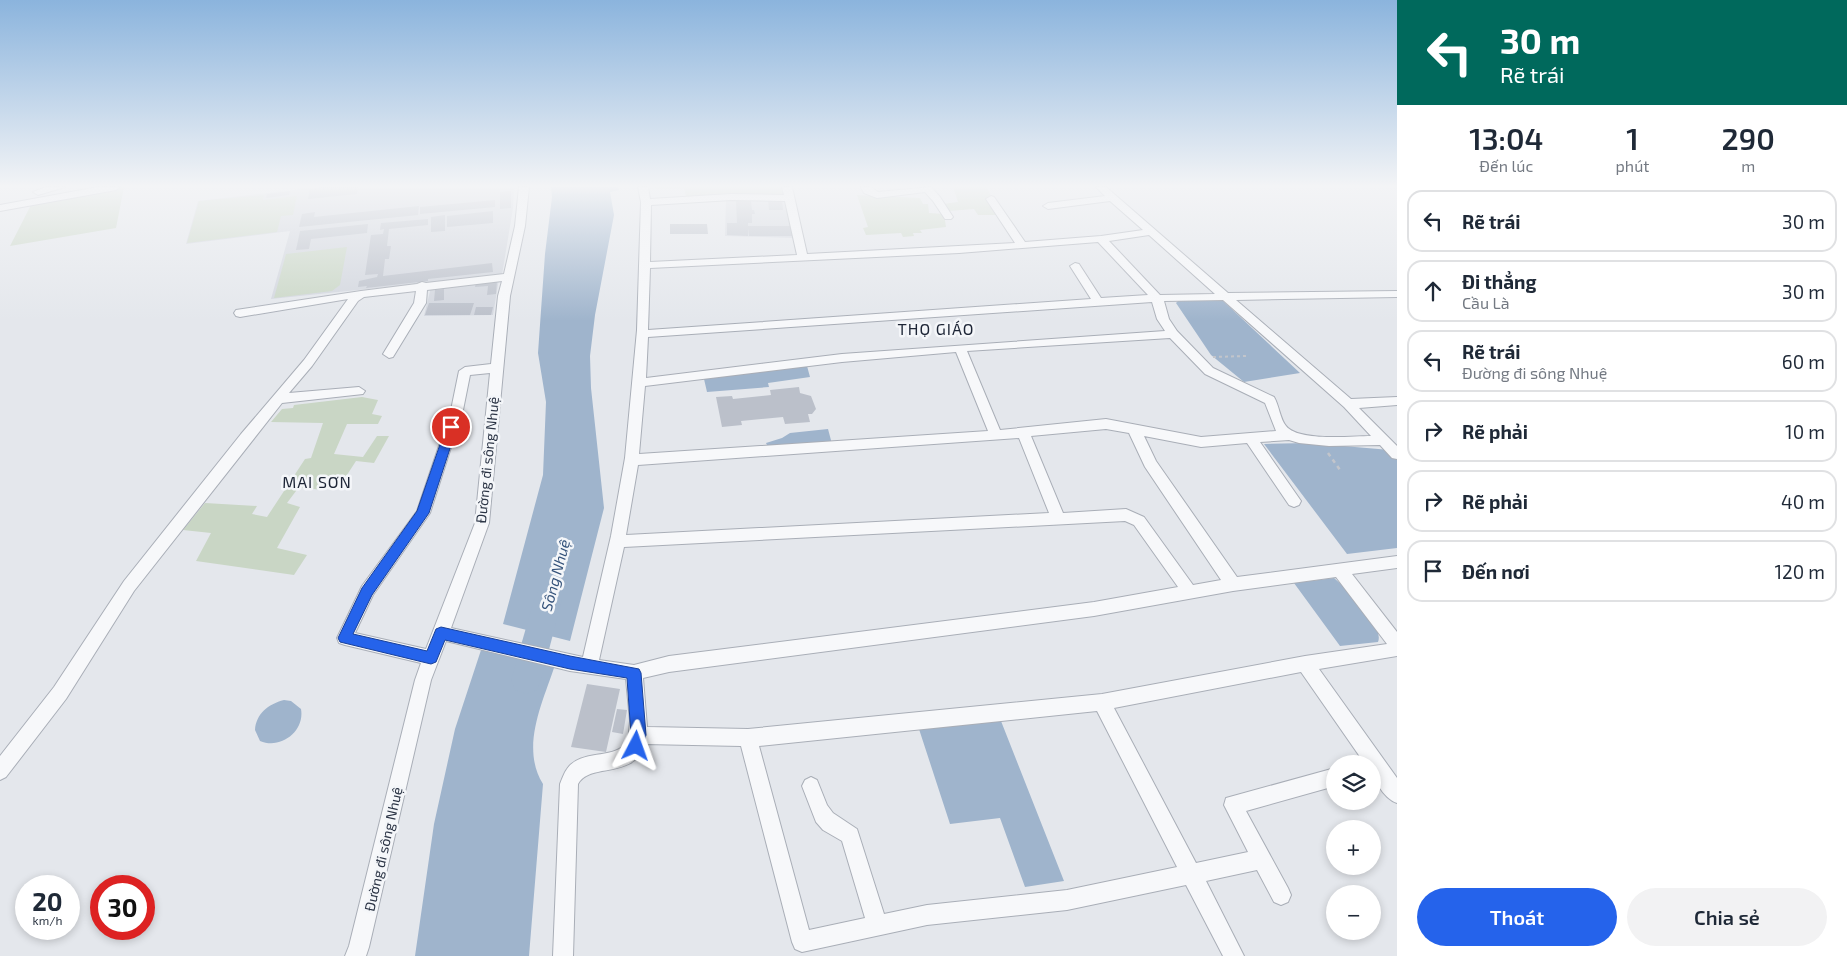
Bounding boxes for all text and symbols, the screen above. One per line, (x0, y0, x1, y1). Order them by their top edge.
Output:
text: 30 m (1500, 19, 1580, 61)
icon: left (1417, 20, 1482, 85)
text: Rẽ trái (1500, 61, 1565, 87)
text: 13:04 (1469, 120, 1543, 156)
text: 1 (1626, 120, 1639, 156)
text: 290 (1722, 120, 1775, 156)
text: Đến lúc (1479, 156, 1533, 175)
text: phút (1616, 156, 1649, 175)
text: m (1741, 156, 1755, 175)
icon: left (1419, 207, 1447, 235)
text: Rẽ trái (1462, 210, 1521, 233)
text: 30 m (1782, 210, 1825, 233)
text: Đi thẳng (1462, 270, 1537, 293)
icon: ahead (1419, 277, 1447, 305)
text: 30 m (1782, 280, 1825, 303)
text: Cầu Là (1462, 293, 1510, 312)
district label: THỌ GIÁO (897, 319, 975, 338)
text: Rẽ trái (1462, 340, 1521, 363)
icon: left (1419, 347, 1447, 375)
text: 60 m (1782, 350, 1825, 373)
text: Đường đi sông Nhuệ (1462, 363, 1607, 382)
street label: Đường đi sông Nhuệ (472, 396, 502, 524)
pin (430, 406, 472, 448)
icon: arrive (437, 413, 465, 441)
icon: right (1419, 417, 1447, 445)
text: Rẽ phải (1462, 420, 1528, 443)
text: 10 m (1785, 420, 1825, 443)
district label: MAI SƠN (282, 472, 352, 491)
icon: right (1419, 487, 1447, 515)
text: Rẽ phải (1462, 490, 1528, 513)
text: 40 m (1781, 490, 1825, 513)
water label: Sông Nhuệ (537, 537, 573, 613)
icon: arrive (1419, 557, 1447, 585)
text: Đến nơi (1462, 560, 1530, 583)
text: 120 m (1774, 560, 1825, 583)
position arrow (609, 719, 661, 771)
map controls (1326, 755, 1381, 940)
button: layers (1326, 755, 1381, 810)
street label: Đường đi sông Nhuệ (360, 785, 406, 913)
button: + (1326, 820, 1381, 875)
speed limit sign: 30 (90, 875, 155, 940)
button: − (1326, 885, 1381, 940)
text: 20 (32, 886, 63, 916)
button: Thoát (1417, 888, 1617, 946)
button: Chia sẻ (1627, 888, 1827, 946)
text: km/h (33, 913, 62, 927)

